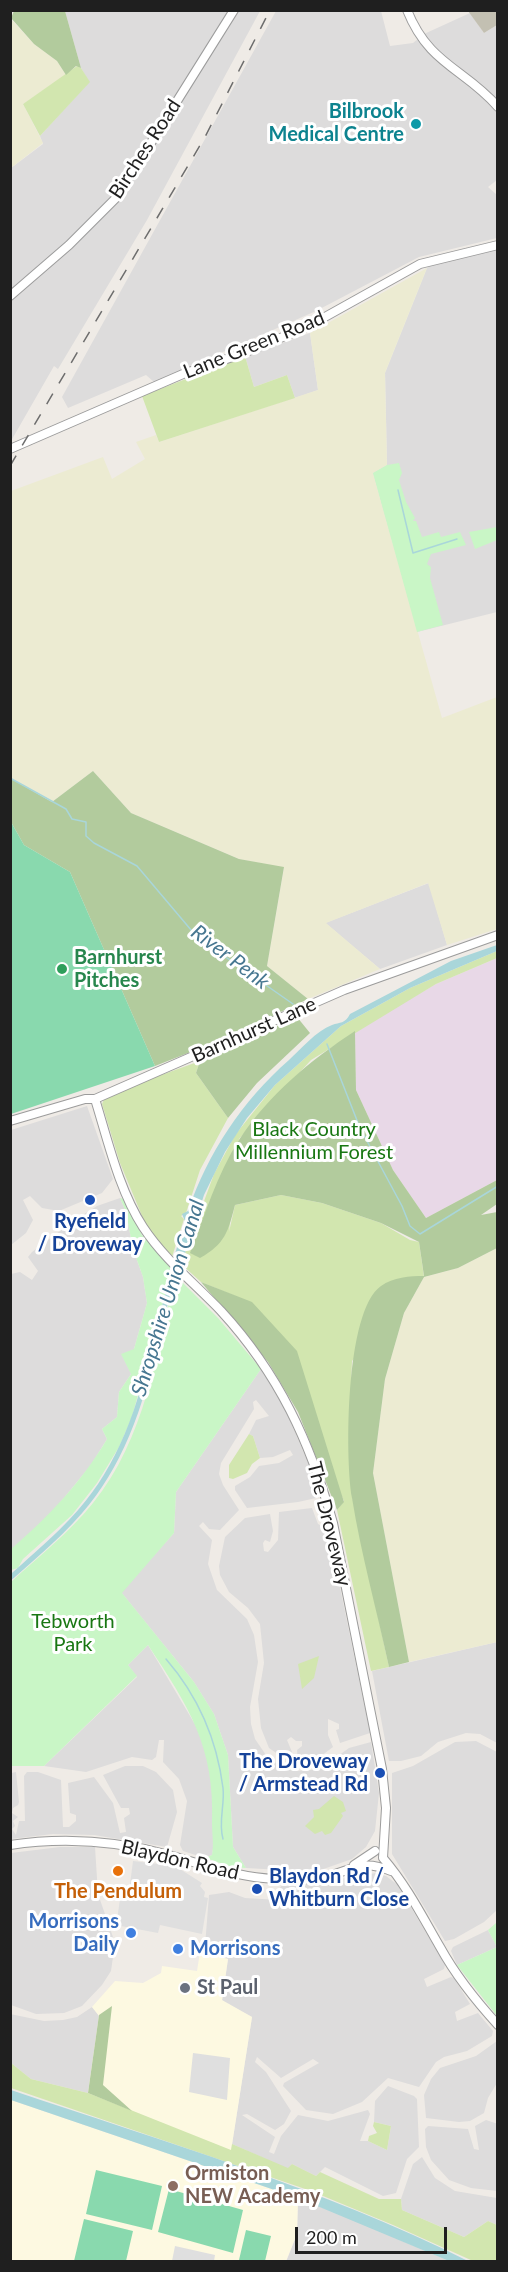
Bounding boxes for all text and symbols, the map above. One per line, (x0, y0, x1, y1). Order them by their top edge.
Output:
street label: Birches Road (104, 95, 186, 203)
place label: Bilbrook Medical Centre (269, 100, 404, 147)
marker: Bilbrook Medical Centre (409, 117, 423, 131)
street label: Lane Green Road (180, 306, 328, 384)
water label: River Penk (186, 919, 274, 995)
place label: Barnhurst Pitches (74, 946, 162, 993)
marker: Barnhurst Pitches (55, 962, 69, 976)
street label: Barnhurst Lane (188, 992, 320, 1068)
park label: Black Country Millennium Forest (235, 1118, 393, 1165)
marker: Ryefield / Droveway (83, 1193, 97, 1207)
water label: Shropshire Union Canal (126, 1197, 210, 1399)
place label: Ryefield / Droveway (38, 1210, 142, 1257)
street label: The Droveway (302, 1459, 356, 1589)
park label: Tebworth Park (31, 1610, 115, 1657)
place label: The Droveway / Armstead Rd (239, 1750, 368, 1797)
marker: The Droveway / Armstead Rd (373, 1766, 387, 1780)
street label: Blaydon Road (119, 1835, 241, 1885)
marker: The Pendulum (111, 1864, 125, 1878)
place label: Blaydon Rd / Whitburn Close (269, 1865, 409, 1912)
place label: The Pendulum (54, 1880, 182, 1904)
marker: Blaydon Rd / Whitburn Close (250, 1882, 264, 1896)
place label: Morrisons Daily (29, 1910, 119, 1957)
marker: Morrisons Daily (124, 1926, 138, 1940)
place label: Morrisons (190, 1937, 280, 1961)
marker: Morrisons (171, 1942, 185, 1956)
place label: St Paul (197, 1976, 258, 2000)
marker: St Paul (178, 1981, 192, 1995)
place label: Ormiston NEW Academy (185, 2162, 320, 2209)
marker: Ormiston NEW Academy (166, 2179, 180, 2193)
scale bar (298, 2215, 450, 2253)
text: 200 m (306, 2226, 357, 2248)

